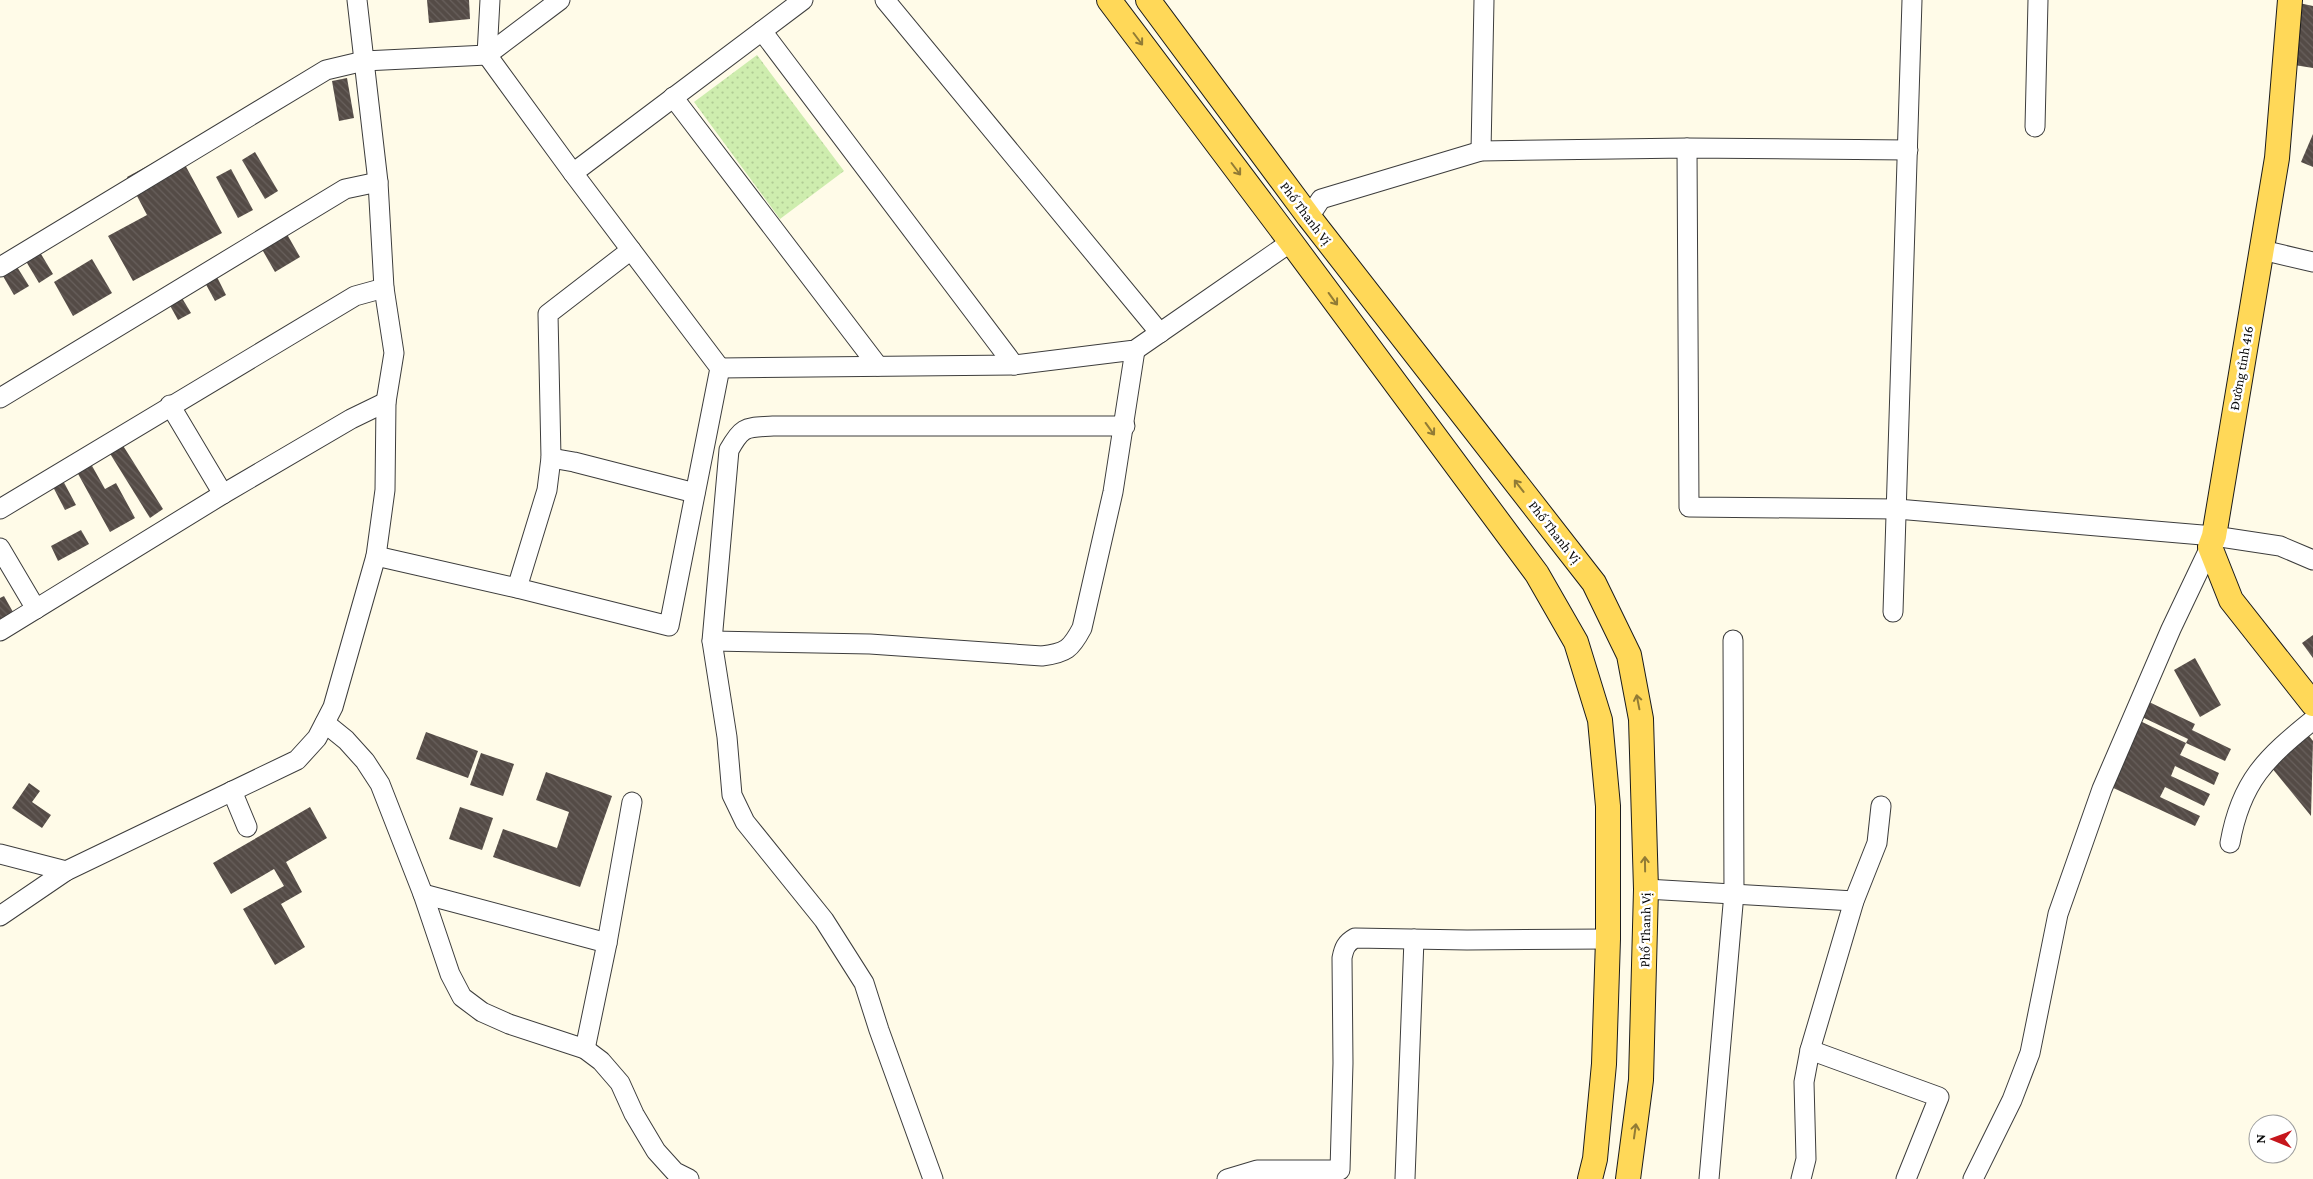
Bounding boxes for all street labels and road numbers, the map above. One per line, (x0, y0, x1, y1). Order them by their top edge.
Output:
street label: Phố Thanh Vị (1277, 178, 1335, 248)
street label: Đường tỉnh 416 (2226, 325, 2256, 411)
street label: Phố Thanh Vị (1526, 498, 1585, 567)
street label: Phố Thanh Vị (1636, 892, 1654, 968)

